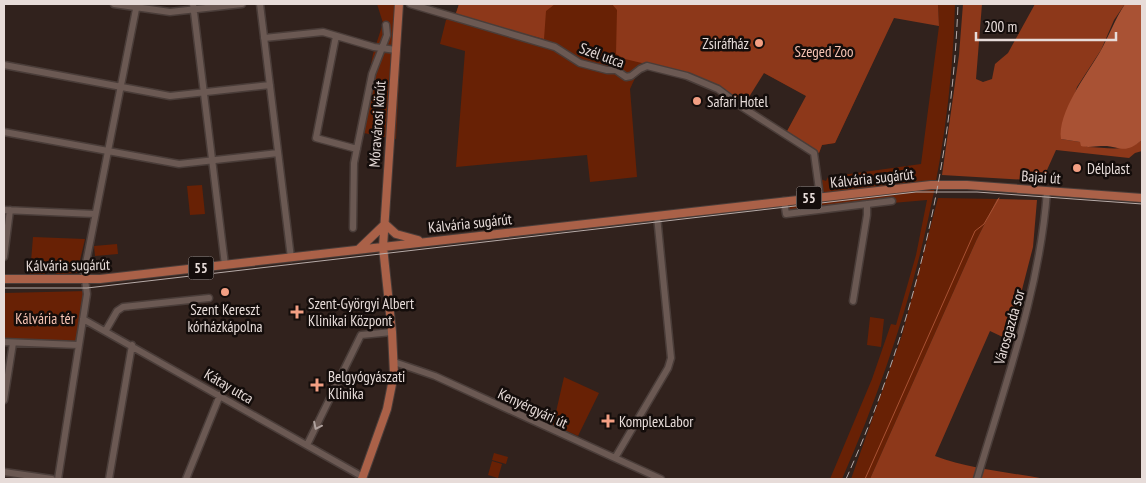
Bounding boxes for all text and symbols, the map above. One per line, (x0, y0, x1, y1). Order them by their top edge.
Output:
scale bar (976, 10, 1116, 42)
text: 200 m (984, 17, 1017, 36)
place label: Zsiráfház (702, 34, 749, 53)
marker: Zsiráfház (753, 37, 765, 49)
street label: Szél utca (577, 38, 627, 72)
park label: Szeged Zoo (795, 42, 853, 61)
street label: Móravárosi körút (364, 80, 390, 168)
place label: Safari Hotel (707, 92, 769, 111)
marker: Safari Hotel (691, 95, 703, 107)
place label: Délplast (1087, 159, 1130, 178)
marker: Délplast (1071, 162, 1083, 174)
street label: Kálvária sugárút (829, 164, 915, 192)
street label: Bajai út (1021, 166, 1061, 188)
road number: 55 (796, 187, 822, 210)
street label: Kálvária sugárút (427, 209, 513, 237)
street label: Kálvária sugárút (26, 255, 110, 275)
road number: 55 (188, 256, 214, 280)
marker: Szent Kereszt kórházkápolna (219, 286, 231, 298)
street label: Városgazda sor (989, 286, 1029, 368)
place label: Szent-Györgyi Albert Klinikai Központ (308, 294, 414, 330)
place label: Szent Kereszt kórházkápolna (187, 300, 263, 336)
marker: Szent-Györgyi Albert Klinikai Központ (290, 305, 304, 319)
park label: Kálvária tér (15, 309, 76, 328)
street label: Kátay utca (201, 364, 257, 408)
place label: Belgyógyászati Klinika (328, 367, 405, 403)
marker: Belgyógyászati Klinika (310, 378, 324, 392)
street label: Kenyérgyári út (495, 384, 571, 432)
place label: KomplexLabor (619, 412, 694, 431)
marker: KomplexLabor (601, 414, 615, 428)
one-way arrow (312, 421, 323, 430)

